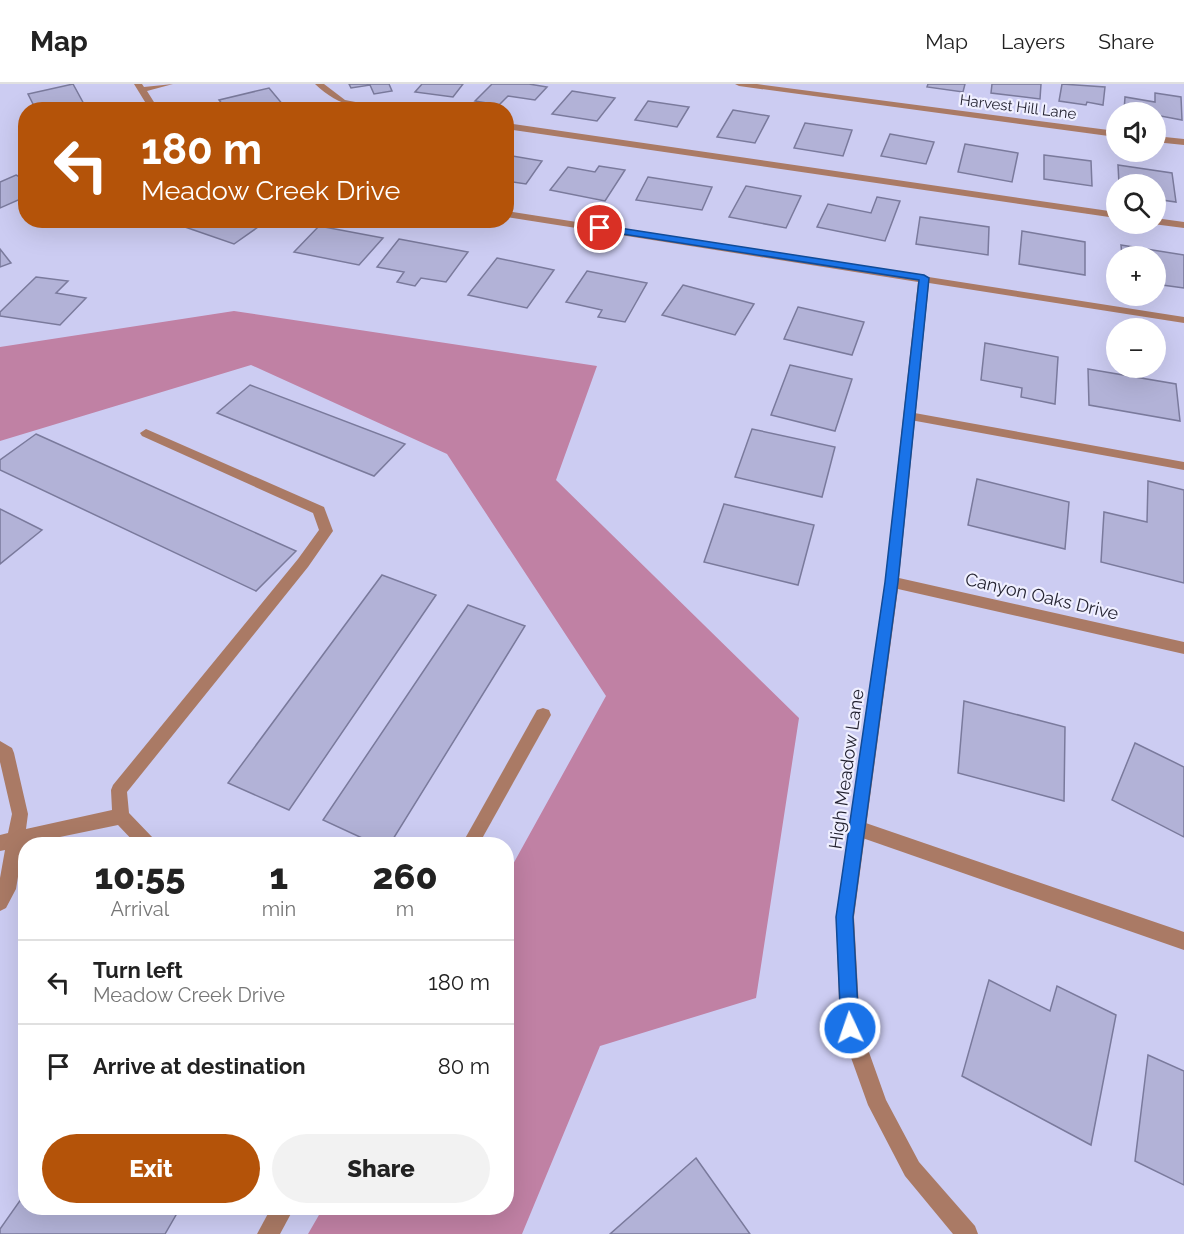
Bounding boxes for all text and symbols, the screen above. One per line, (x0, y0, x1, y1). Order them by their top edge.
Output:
text: Map (30, 25, 88, 58)
text: Map (925, 29, 968, 54)
text: Layers (1001, 29, 1065, 54)
text: Share (1098, 29, 1154, 54)
street label: Harvest Hill Lane (959, 91, 1078, 123)
map controls (1106, 102, 1166, 378)
button: sound (1106, 102, 1166, 162)
text: 180 m (141, 125, 262, 174)
icon: left (42, 126, 120, 204)
button: search (1106, 174, 1166, 234)
text: Meadow Creek Drive (141, 175, 400, 206)
pin (574, 202, 625, 253)
icon: arrive (583, 211, 616, 244)
button: + (1106, 246, 1166, 306)
button: − (1106, 318, 1166, 378)
street label: Canyon Oaks Drive (963, 568, 1121, 624)
street label: High Meadow Lane (824, 687, 868, 850)
text: 10:55 (94, 855, 185, 897)
text: 1 (270, 855, 288, 897)
text: 260 (373, 855, 437, 897)
text: Arrival (111, 897, 169, 921)
text: min (262, 897, 296, 921)
text: m (396, 897, 414, 921)
text: Turn left (93, 957, 183, 983)
icon: left (42, 966, 75, 999)
text: 180 m (428, 969, 490, 995)
text: Meadow Creek Drive (93, 983, 285, 1007)
position arrow (818, 996, 882, 1060)
icon: arrive (42, 1050, 75, 1083)
text: Arrive at destination (93, 1053, 306, 1079)
text: 80 m (438, 1053, 490, 1079)
button: Exit (42, 1134, 260, 1203)
button: Share (272, 1134, 490, 1203)

